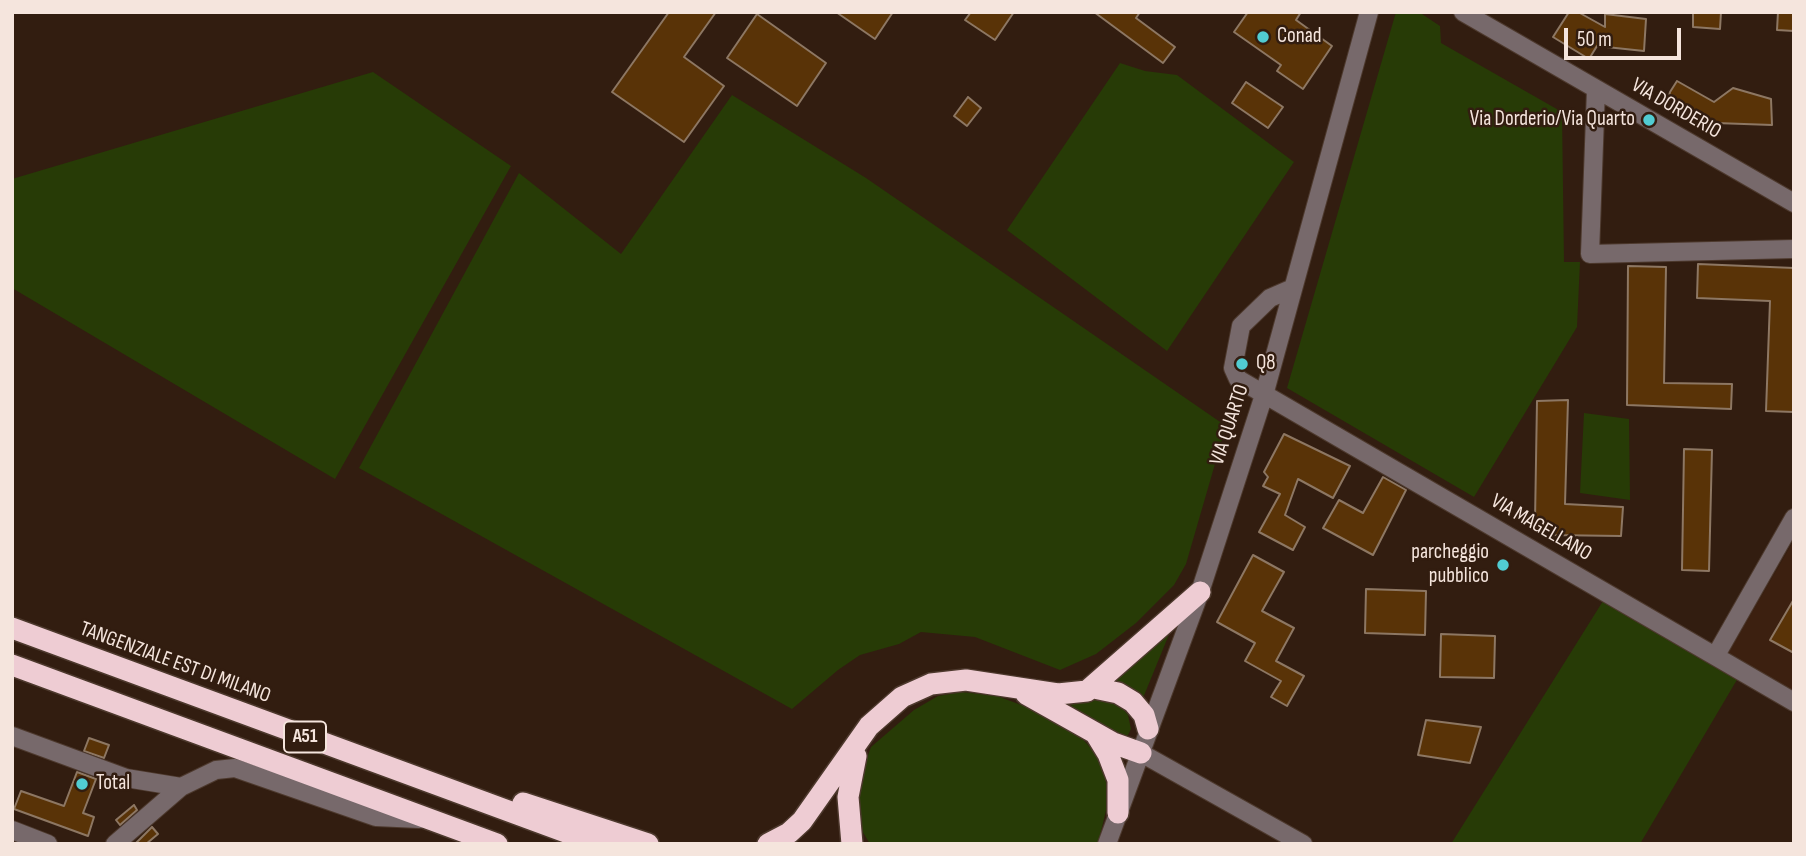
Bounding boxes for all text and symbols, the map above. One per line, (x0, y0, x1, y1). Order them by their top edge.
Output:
scale bar (1568, 14, 1685, 58)
place label: Conad (1277, 24, 1322, 50)
text: 50 m (1577, 27, 1612, 52)
marker: Conad (1255, 29, 1271, 45)
street label: VIA DORDERIO (1627, 73, 1725, 145)
place label: Via Dorderio/Via Quarto (1470, 107, 1635, 133)
marker: Via Dorderio/Via Quarto (1641, 112, 1657, 128)
place label: Q8 (1256, 351, 1276, 377)
marker: Q8 (1234, 356, 1250, 372)
street label: VIA QUARTO (1205, 381, 1255, 469)
street label: VIA MAGELLANO (1486, 489, 1596, 567)
place label: parcheggio pubblico (1411, 540, 1489, 590)
marker: parcheggio pubblico (1495, 557, 1511, 573)
street label: TANGENZIALE EST DI MILANO (76, 617, 274, 709)
road number: A51 (284, 722, 326, 752)
place label: Total (96, 771, 130, 797)
marker: Total (74, 776, 90, 792)

